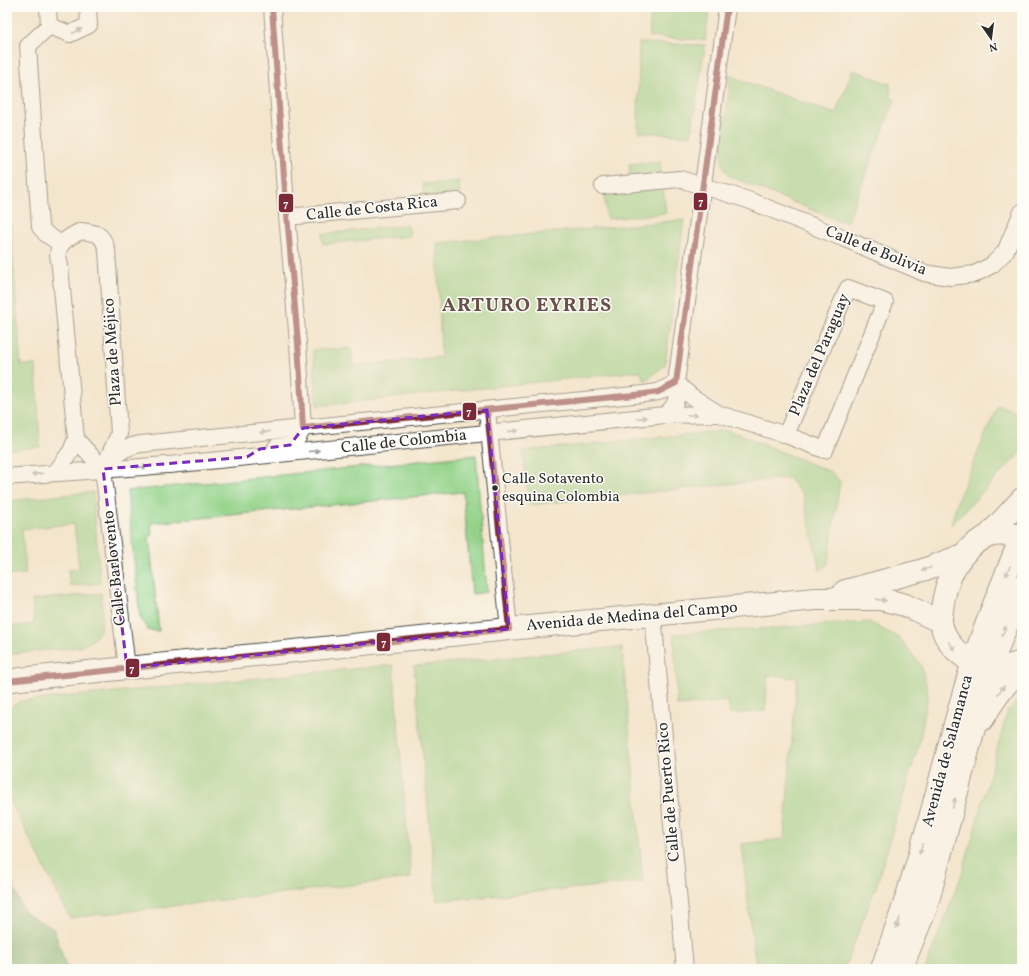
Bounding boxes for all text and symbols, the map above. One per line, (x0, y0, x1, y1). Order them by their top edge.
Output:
north arrow (971, 18, 1011, 58)
one-way arrow (72, 27, 83, 34)
text: N (987, 38, 999, 54)
street label: Calle de Costa Rica (305, 191, 439, 227)
line badge: 7 (693, 192, 708, 211)
line badge: 7 (278, 193, 294, 213)
text: 7 (698, 195, 704, 210)
text: 7 (283, 197, 289, 212)
street label: Calle de Bolivia (822, 221, 930, 281)
street label: Plaza del Paraguay (784, 290, 856, 420)
district label: ARTURO EYRIES (442, 292, 612, 320)
street label: Plaza de Méjico (98, 297, 128, 407)
line badge: 7 (462, 402, 477, 421)
text: 7 (466, 405, 472, 420)
one-way arrow (686, 412, 699, 418)
one-way arrow (636, 414, 648, 421)
street label: Calle de Colombia (340, 424, 468, 460)
one-way arrow (507, 427, 519, 434)
one-way arrow (259, 428, 271, 435)
one-way arrow (308, 447, 320, 454)
one-way arrow (136, 464, 149, 470)
place label: Calle Sotavento esquina Colombia (502, 469, 620, 508)
one-way arrow (31, 471, 43, 478)
marker: Calle Sotavento esquina Colombia (490, 483, 500, 493)
street label: Calle Barlovento (98, 509, 132, 627)
one-way arrow (920, 566, 932, 572)
one-way arrow (1004, 566, 1010, 578)
street label: Avenida de Medina del Campo (525, 597, 739, 637)
one-way arrow (875, 597, 888, 603)
one-way arrow (1002, 625, 1008, 637)
line badge: 7 (376, 632, 391, 652)
text: 7 (381, 636, 387, 651)
one-way arrow (948, 640, 957, 651)
line badge: 7 (125, 658, 140, 678)
text: 7 (129, 662, 135, 677)
street label: Avenida de Salamanca (917, 672, 979, 830)
one-way arrow (997, 685, 1005, 696)
street label: Calle de Puerto Rico (652, 721, 686, 863)
one-way arrow (951, 797, 957, 809)
one-way arrow (918, 843, 924, 855)
one-way arrow (894, 917, 900, 929)

